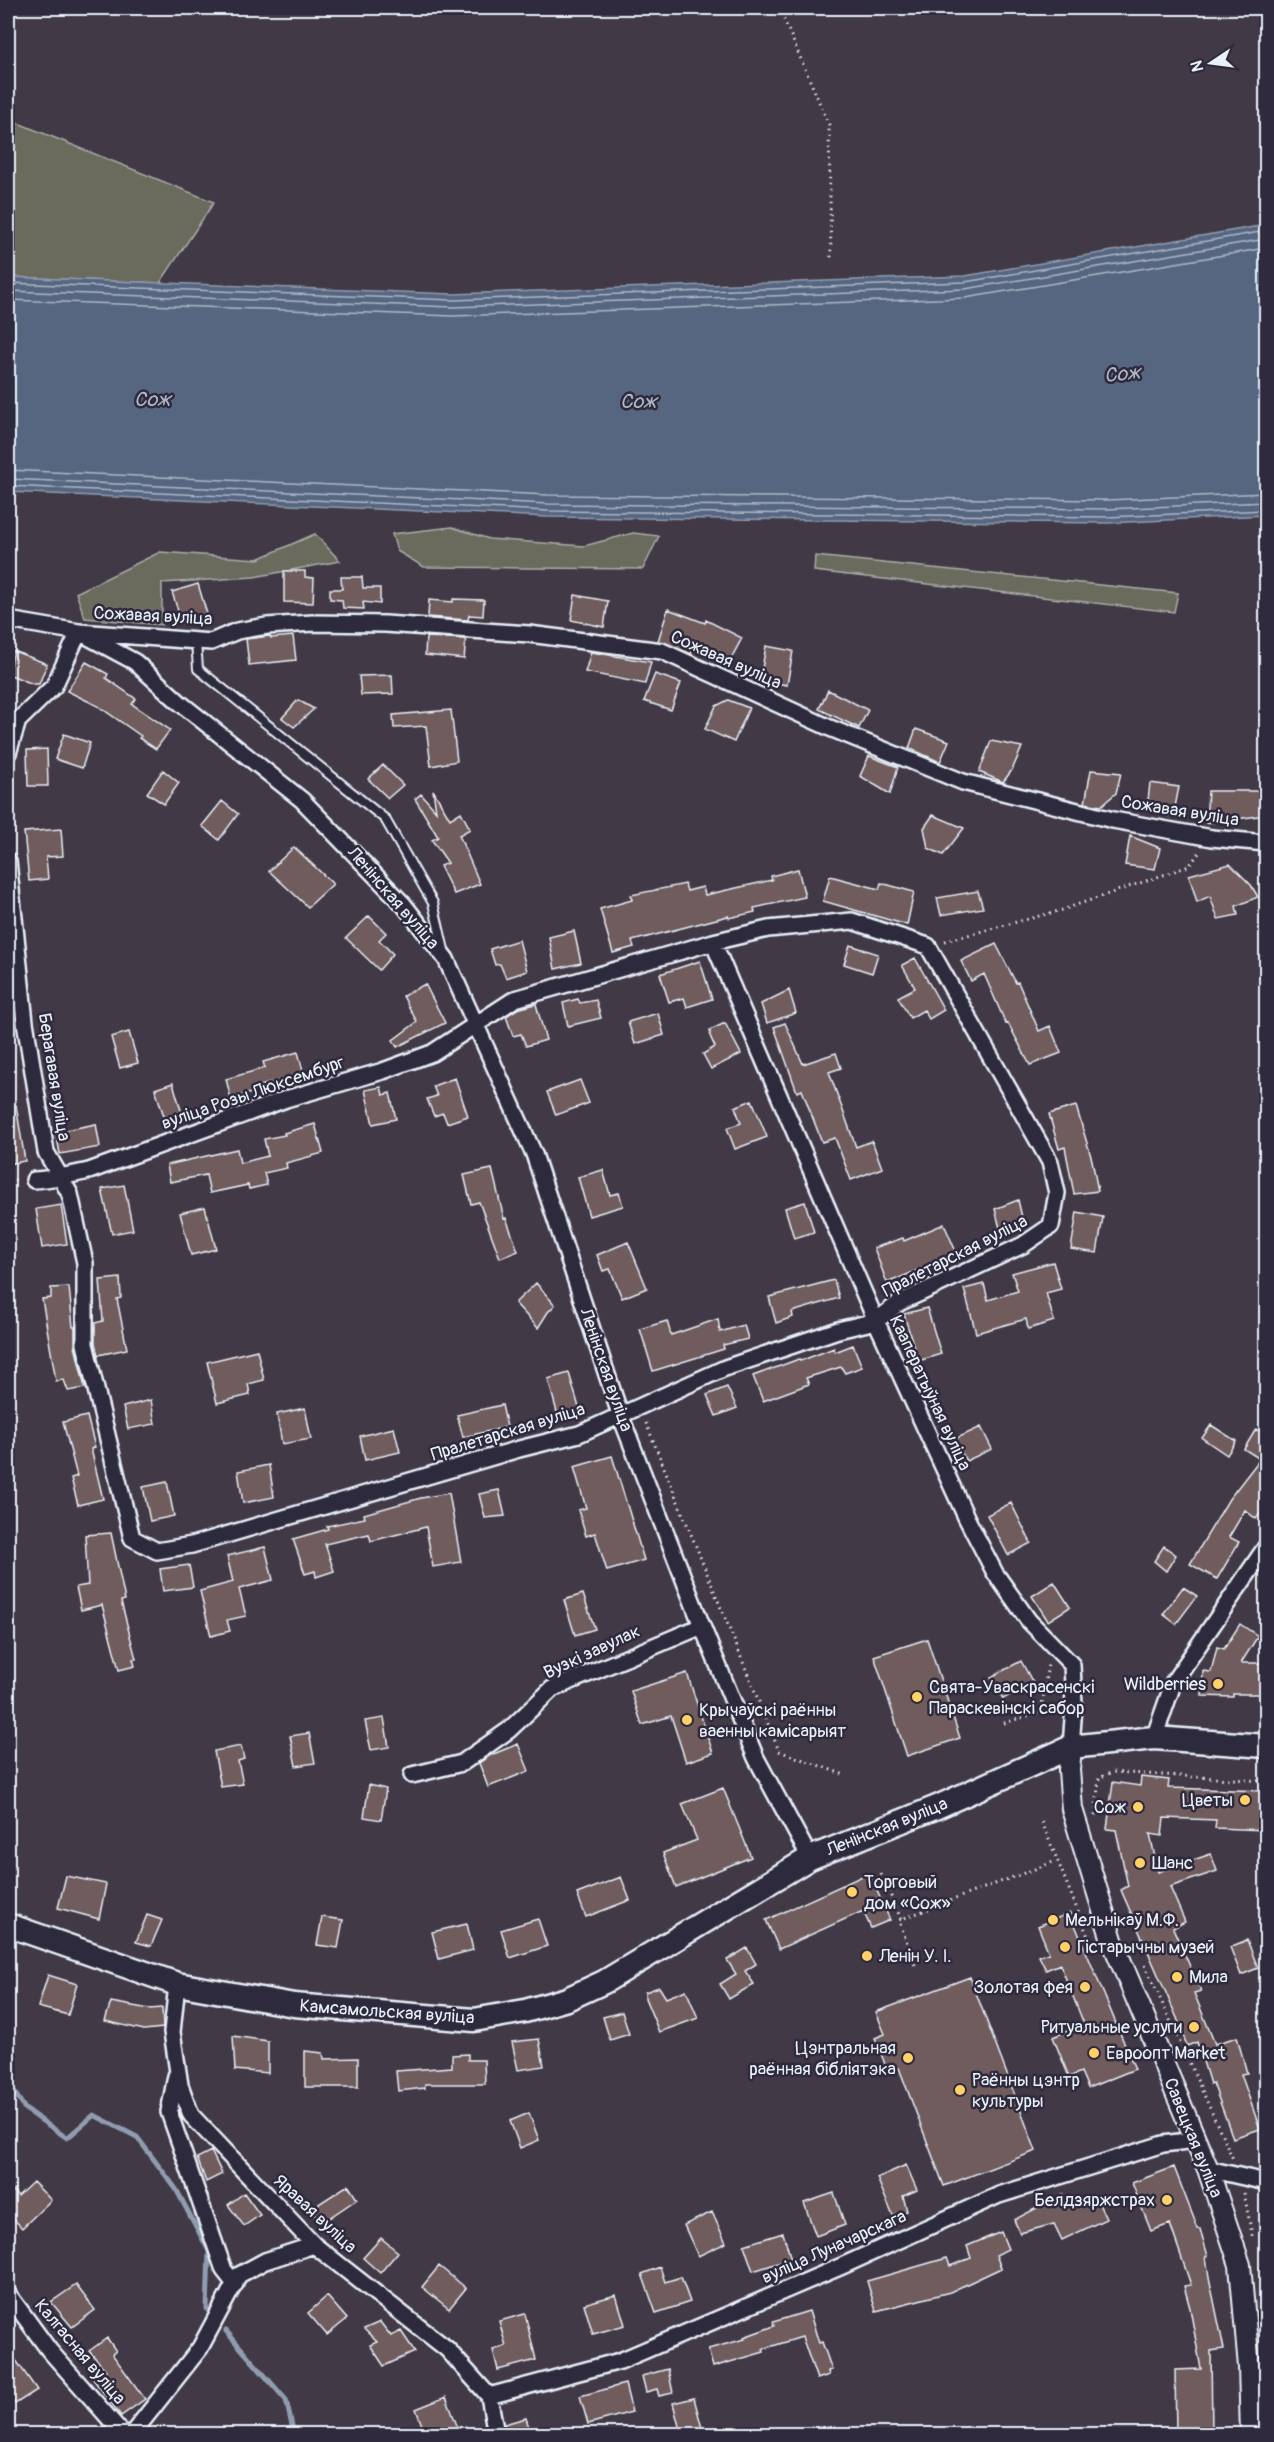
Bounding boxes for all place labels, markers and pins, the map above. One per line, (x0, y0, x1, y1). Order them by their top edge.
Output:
place label: Wildberries (1124, 1673, 1206, 1696)
place label: Свята-Уваскрасенскі Параскевінскі сабор (929, 1676, 1094, 1720)
marker: Wildberries (1211, 1677, 1225, 1691)
marker: Свята-Уваскрасенскі Параскевінскі сабор (910, 1690, 924, 1704)
place label: Крычаўскі раённы ваенны камісарыят (699, 1699, 846, 1743)
marker: Крычаўскі раённы ваенны камісарыят (680, 1713, 694, 1727)
place label: Цветы (1182, 1789, 1233, 1812)
marker: Цветы (1238, 1793, 1252, 1807)
place label: Сож (1094, 1796, 1126, 1819)
marker: Сож (1131, 1800, 1145, 1814)
place label: Шанс (1152, 1852, 1193, 1875)
marker: Шанс (1133, 1856, 1147, 1870)
place label: Торговый дом «Сож» (864, 1871, 951, 1915)
marker: Торговый дом «Сож» (845, 1885, 859, 1899)
place label: Мельнікаў М.Ф. (1065, 1909, 1179, 1932)
marker: Мельнікаў М.Ф. (1046, 1913, 1060, 1927)
place label: Гістарычны музей (1077, 1936, 1214, 1959)
marker: Гістарычны музей (1058, 1940, 1072, 1954)
place label: Ленін У. І. (878, 1945, 951, 1968)
marker: Ленін У. І. (860, 1949, 874, 1963)
place label: Мила (1189, 1966, 1228, 1989)
marker: Мила (1170, 1970, 1184, 1984)
place label: Золотая фея (974, 1976, 1073, 1999)
marker: Золотая фея (1078, 1980, 1092, 1994)
place label: Ритуальные услуги (1041, 2016, 1182, 2039)
marker: Ритуальные услуги (1187, 2020, 1201, 2034)
place label: Цэнтральная раённая бібліятэка (749, 2037, 896, 2081)
place label: Евроопт Market (1106, 2042, 1226, 2065)
marker: Евроопт Market (1087, 2046, 1101, 2060)
marker: Цэнтральная раённая бібліятэка (901, 2051, 915, 2065)
place label: Раённы цэнтр культуры (972, 2069, 1080, 2113)
marker: Раённы цэнтр культуры (953, 2083, 967, 2097)
place label: Белдзяржстрах (1034, 2189, 1155, 2212)
marker: Белдзяржстрах (1160, 2193, 1174, 2207)

